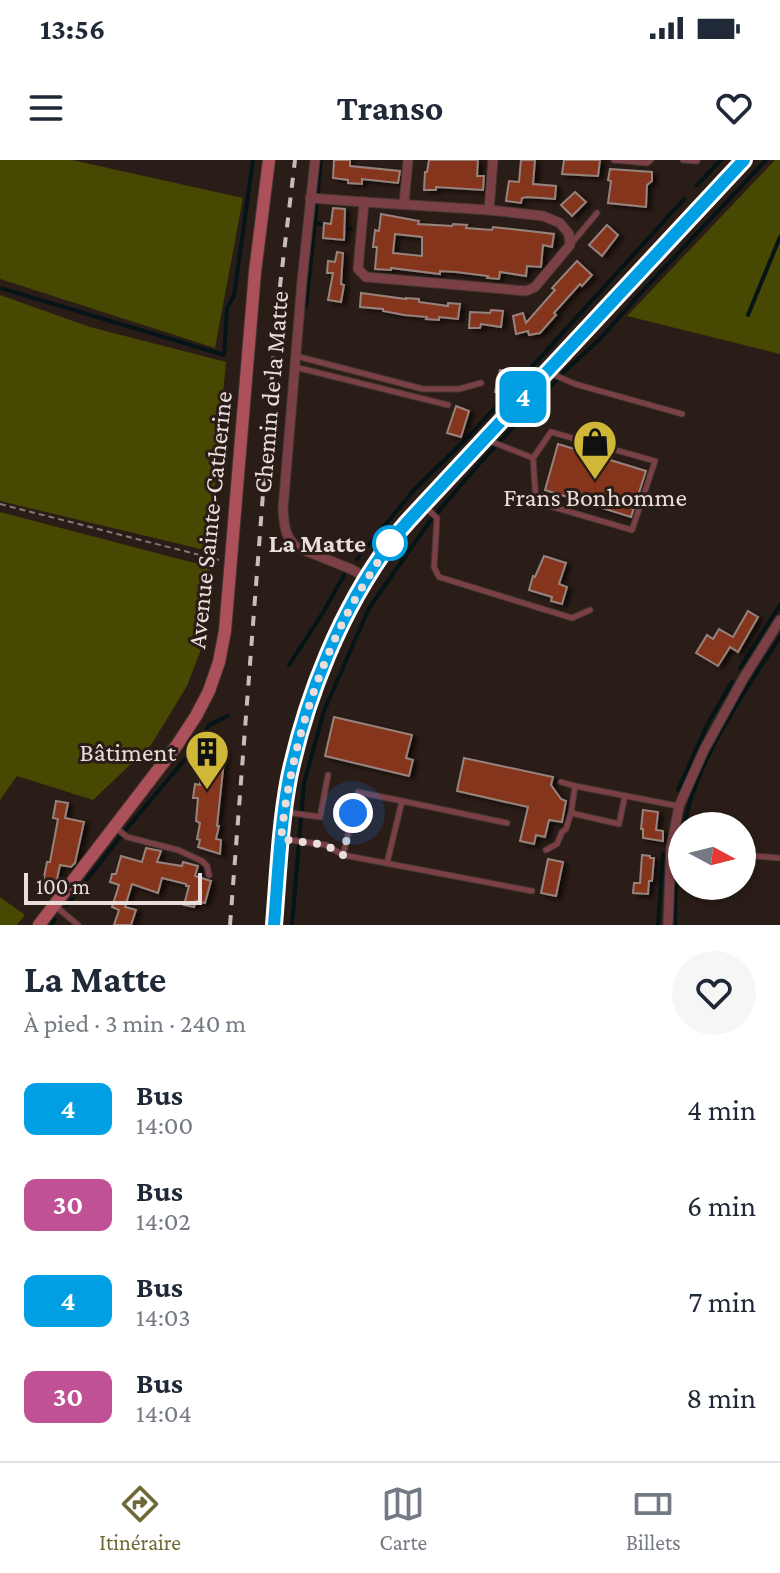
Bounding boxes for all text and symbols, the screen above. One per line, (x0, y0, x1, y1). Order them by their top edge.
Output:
text: 13:56 (40, 12, 105, 45)
icon: menu (24, 86, 68, 130)
icon: heart (712, 86, 756, 130)
text: Transo (337, 88, 443, 128)
street label: Chemin de la Matte (248, 290, 294, 494)
line badge: 4 (497, 371, 549, 423)
text: 4 (515, 381, 531, 412)
street label: Avenue Sainte-Catherine (182, 390, 238, 650)
shop icon: Frans Bonhomme (571, 418, 619, 481)
place label: Frans Bonhomme (503, 483, 687, 512)
marker: La Matte (373, 526, 407, 560)
place label: La Matte (269, 529, 366, 558)
building icon: Bâtiment (183, 728, 231, 791)
place label: Bâtiment (79, 738, 176, 767)
your location (333, 793, 373, 833)
north arrow (668, 812, 756, 900)
map controls (668, 812, 756, 900)
scale bar (24, 869, 202, 905)
text: 100 m (36, 874, 90, 899)
button: heart (672, 951, 756, 1035)
text: La Matte (24, 958, 166, 1000)
text: À pied · 3 min · 240 m (24, 1009, 246, 1038)
text: Bus (136, 1078, 183, 1111)
text: 4 (60, 1093, 76, 1124)
text: 4 min (687, 1093, 756, 1126)
text: 14:00 (136, 1111, 193, 1140)
text: Bus (136, 1174, 183, 1207)
text: 30 (53, 1189, 83, 1220)
text: 6 min (687, 1189, 756, 1222)
text: 14:02 (136, 1207, 191, 1236)
text: Bus (136, 1270, 183, 1303)
text: 4 (60, 1285, 76, 1316)
text: 7 min (688, 1285, 756, 1318)
text: 14:03 (136, 1303, 191, 1332)
text: Bus (136, 1366, 183, 1399)
text: 30 (53, 1381, 83, 1412)
text: 8 min (686, 1381, 756, 1414)
text: 14:04 (136, 1399, 192, 1428)
tab: Itinéraire (99, 1482, 181, 1555)
tab: Carte (380, 1482, 427, 1555)
tab: Billets (626, 1482, 681, 1555)

